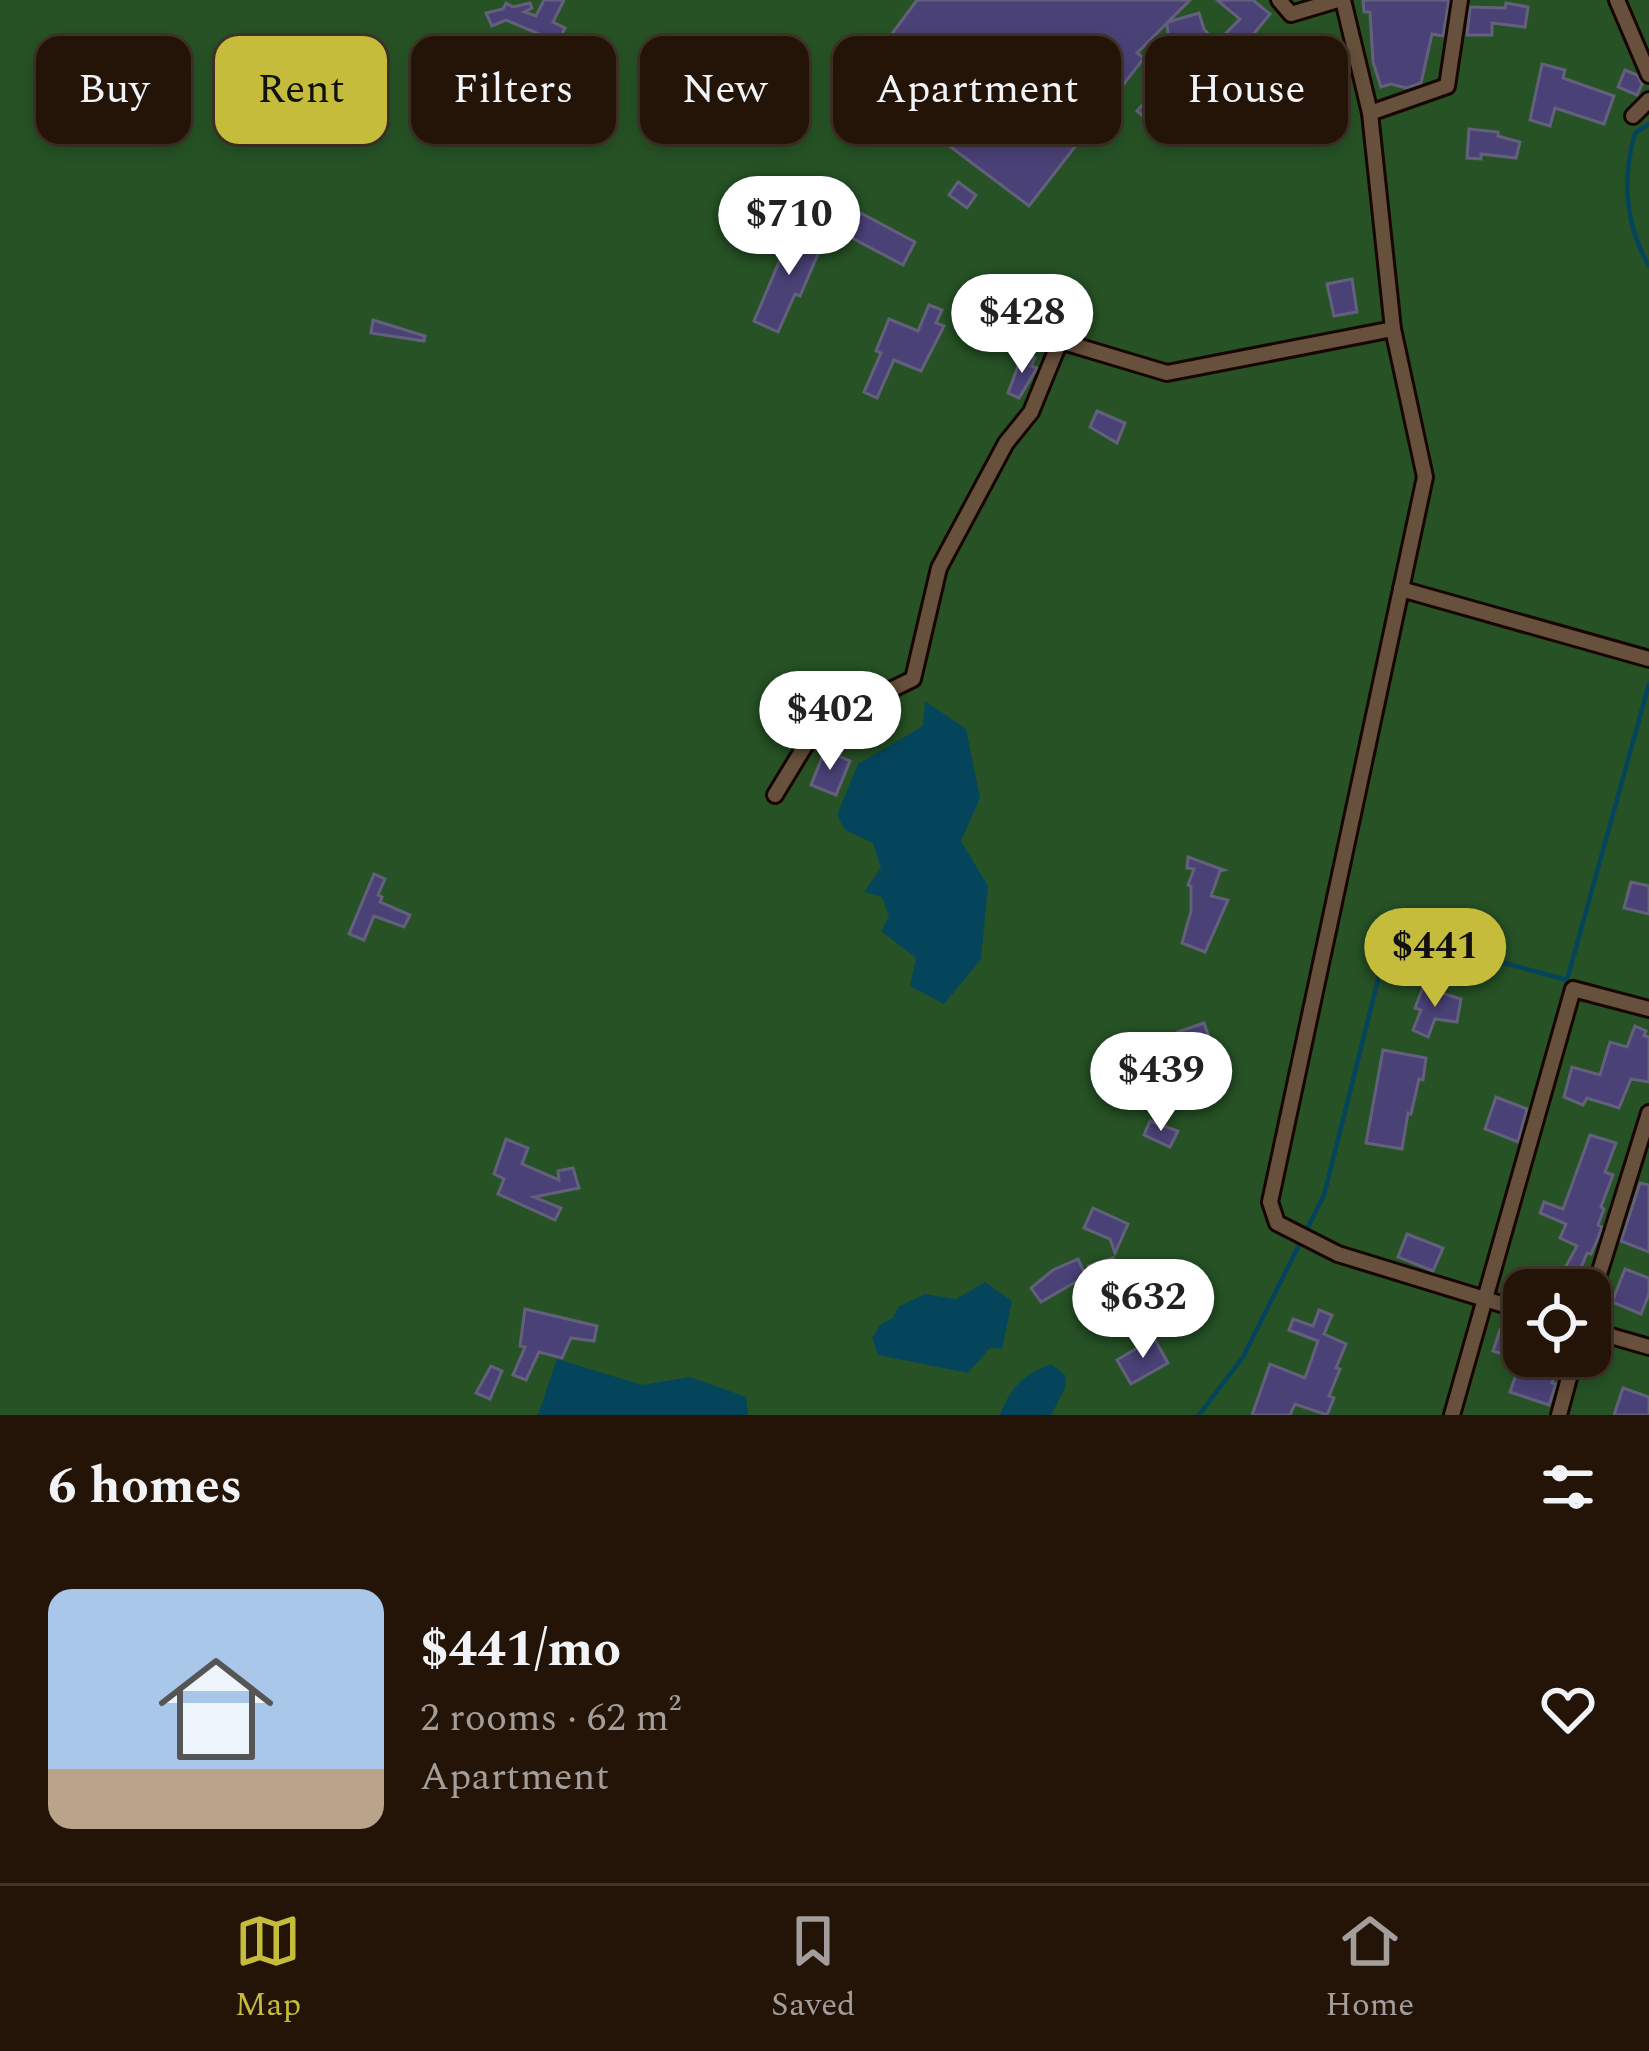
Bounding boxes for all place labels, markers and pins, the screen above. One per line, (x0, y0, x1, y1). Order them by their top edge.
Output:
pin: $710 (718, 176, 860, 278)
pin: $428 (951, 274, 1093, 376)
pin: $402 (759, 671, 901, 773)
pin: $441 (1364, 908, 1506, 1010)
pin: $439 (1090, 1032, 1232, 1134)
pin: $632 (1072, 1259, 1214, 1361)

